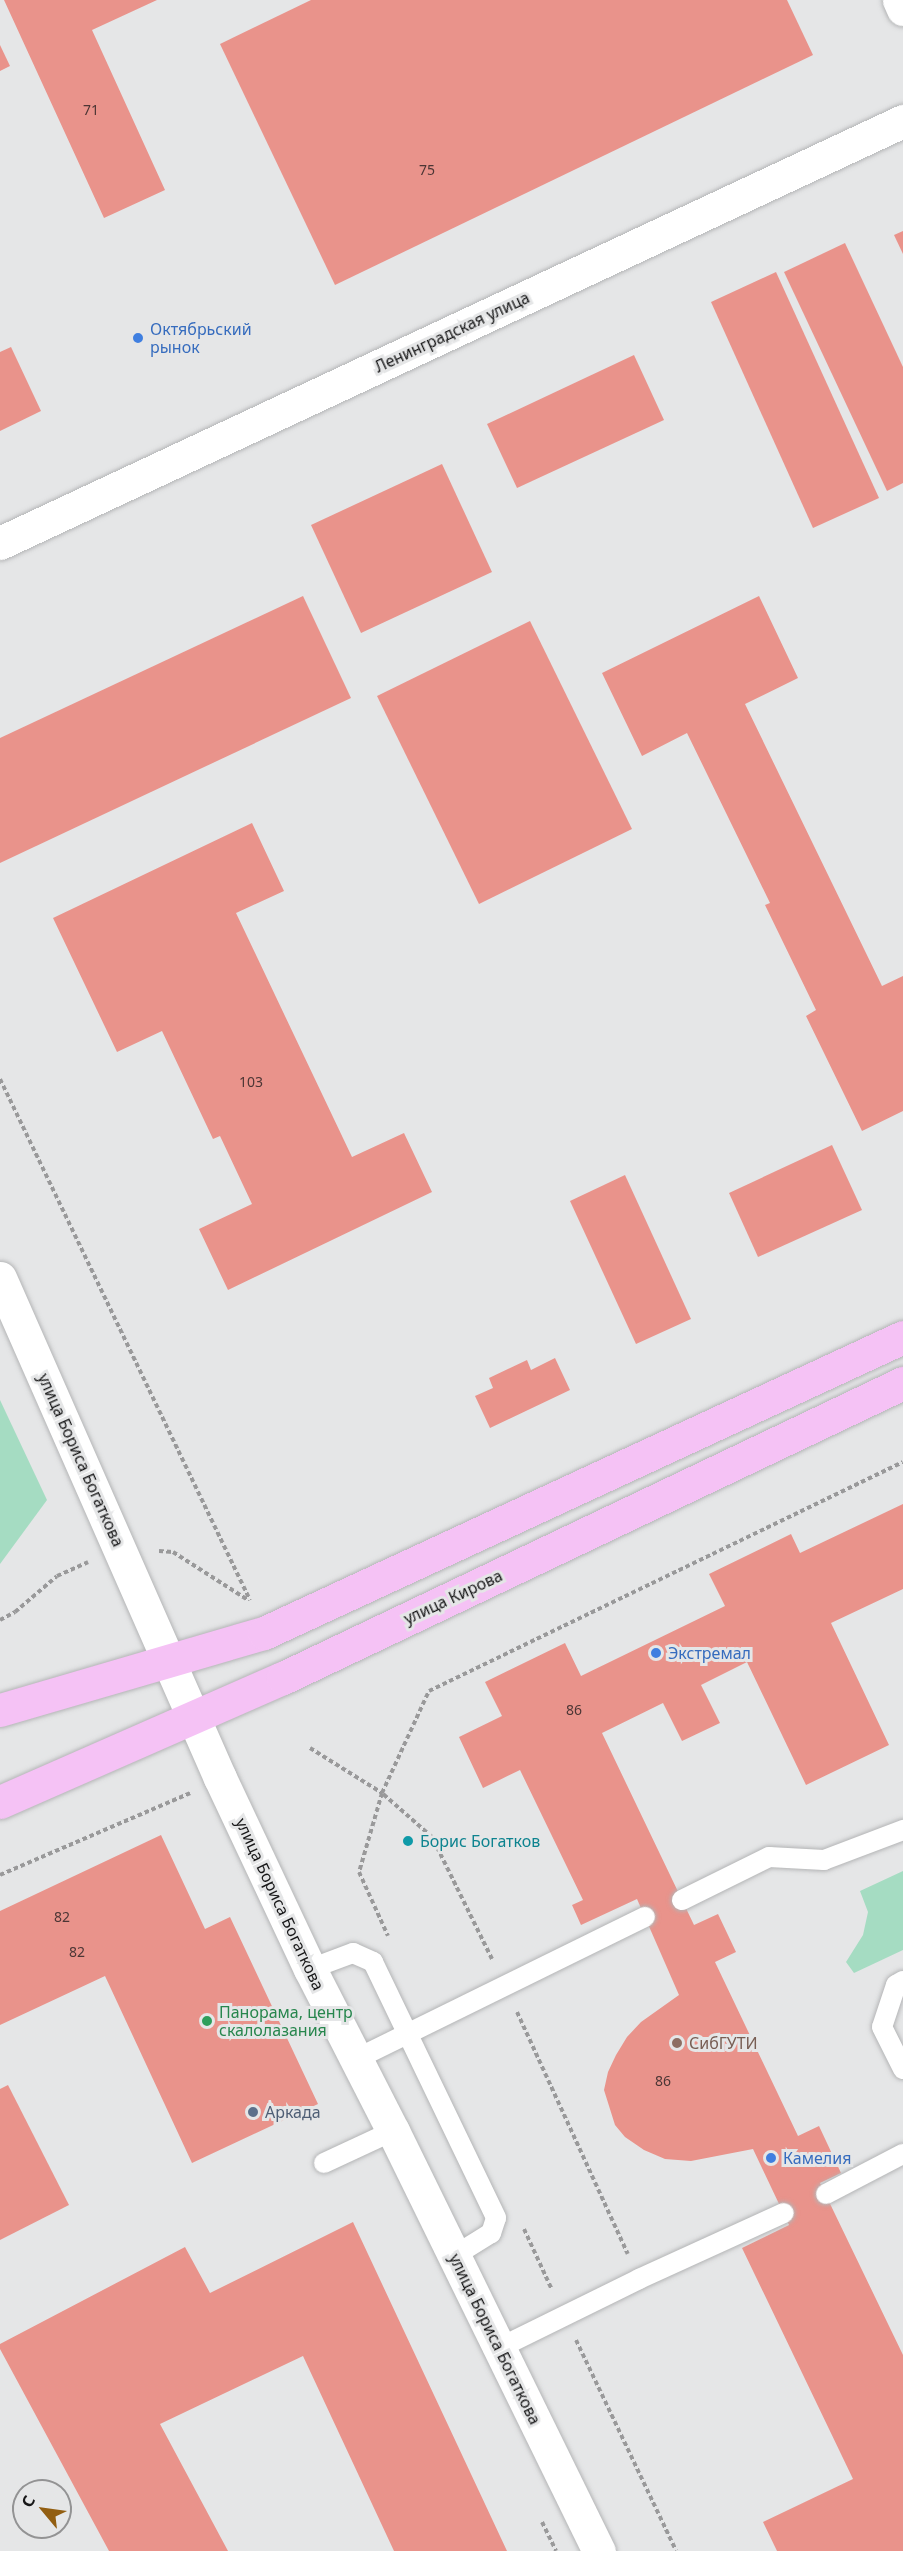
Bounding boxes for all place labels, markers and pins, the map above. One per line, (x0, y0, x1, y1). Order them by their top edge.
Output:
place label: Октябрьский рынок (150, 319, 252, 357)
marker: Октябрьский рынок (131, 331, 145, 345)
place label: Экстремал (668, 1643, 751, 1663)
marker: Экстремал (649, 1646, 663, 1660)
place label: Борис Богатков (420, 1831, 540, 1851)
marker: Борис Богатков (401, 1834, 415, 1848)
place label: Панорама, центр скалолазания (219, 2002, 353, 2040)
marker: Панорама, центр скалолазания (200, 2014, 214, 2028)
place label: СибГУТИ (689, 2033, 758, 2053)
marker: СибГУТИ (670, 2036, 684, 2050)
place label: Аркада (265, 2102, 321, 2122)
marker: Аркада (246, 2105, 260, 2119)
place label: Камелия (783, 2148, 851, 2168)
marker: Камелия (764, 2151, 778, 2165)

